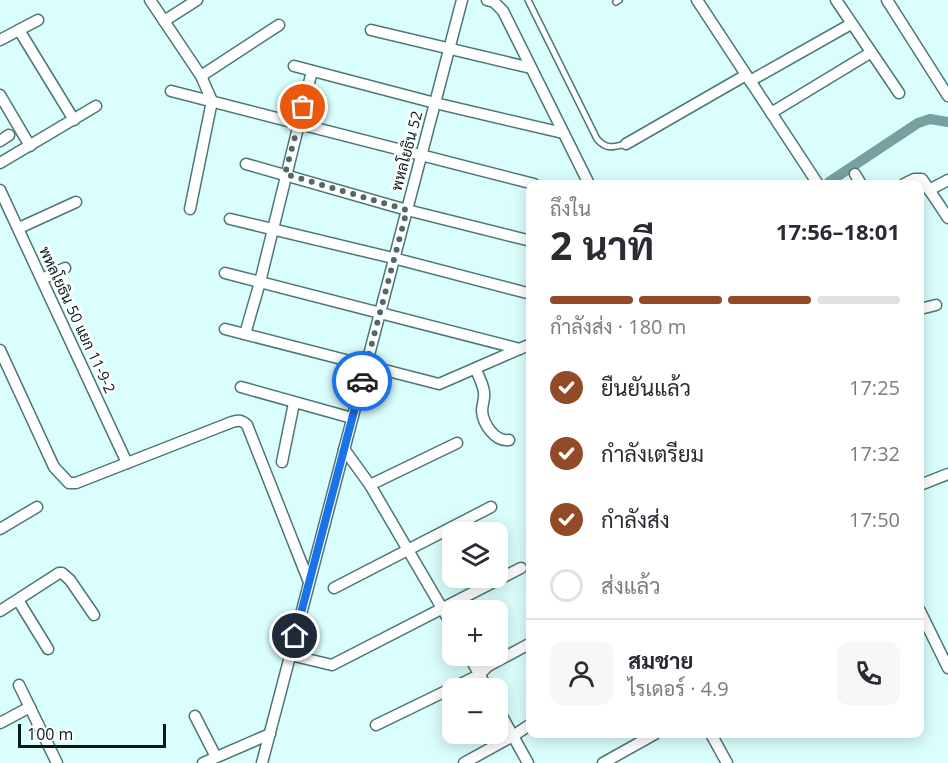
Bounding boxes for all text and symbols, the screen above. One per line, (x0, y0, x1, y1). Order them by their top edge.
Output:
pin (277, 81, 328, 132)
icon: bag (286, 90, 319, 123)
street label: พหลโยธิน 52 (386, 109, 426, 193)
text: ถึงใน (550, 195, 591, 222)
text: 17:56–18:01 (776, 216, 900, 246)
text: 2 นาที (550, 218, 654, 271)
street label: พหลโยธิน 50 แยก 11-9-2 (35, 243, 121, 396)
text: กำลังส่ง · 180 m (550, 313, 686, 340)
courier (332, 351, 392, 411)
icon: car (346, 365, 379, 398)
icon: check (550, 371, 583, 404)
text: ยืนยันแล้ว (601, 372, 691, 402)
text: 17:25 (849, 374, 900, 401)
icon: check (550, 437, 583, 470)
text: กำลังเตรียม (601, 438, 704, 468)
text: 17:32 (849, 440, 900, 467)
icon: check (550, 503, 583, 536)
text: กำลังส่ง (601, 504, 670, 534)
text: 17:50 (849, 506, 900, 533)
map controls (442, 522, 508, 744)
button: layers (442, 522, 508, 588)
text: ส่งแล้ว (601, 570, 661, 600)
button: + (442, 600, 508, 666)
pin (269, 610, 320, 661)
icon: home (278, 619, 311, 652)
button: person (550, 642, 613, 705)
button: phone (837, 642, 900, 705)
text: สมชาย (628, 645, 694, 675)
text: ไรเดอร์ · 4.9 (628, 675, 729, 702)
button: − (442, 678, 508, 744)
scale bar (18, 721, 166, 748)
text: 100 m (27, 723, 73, 745)

